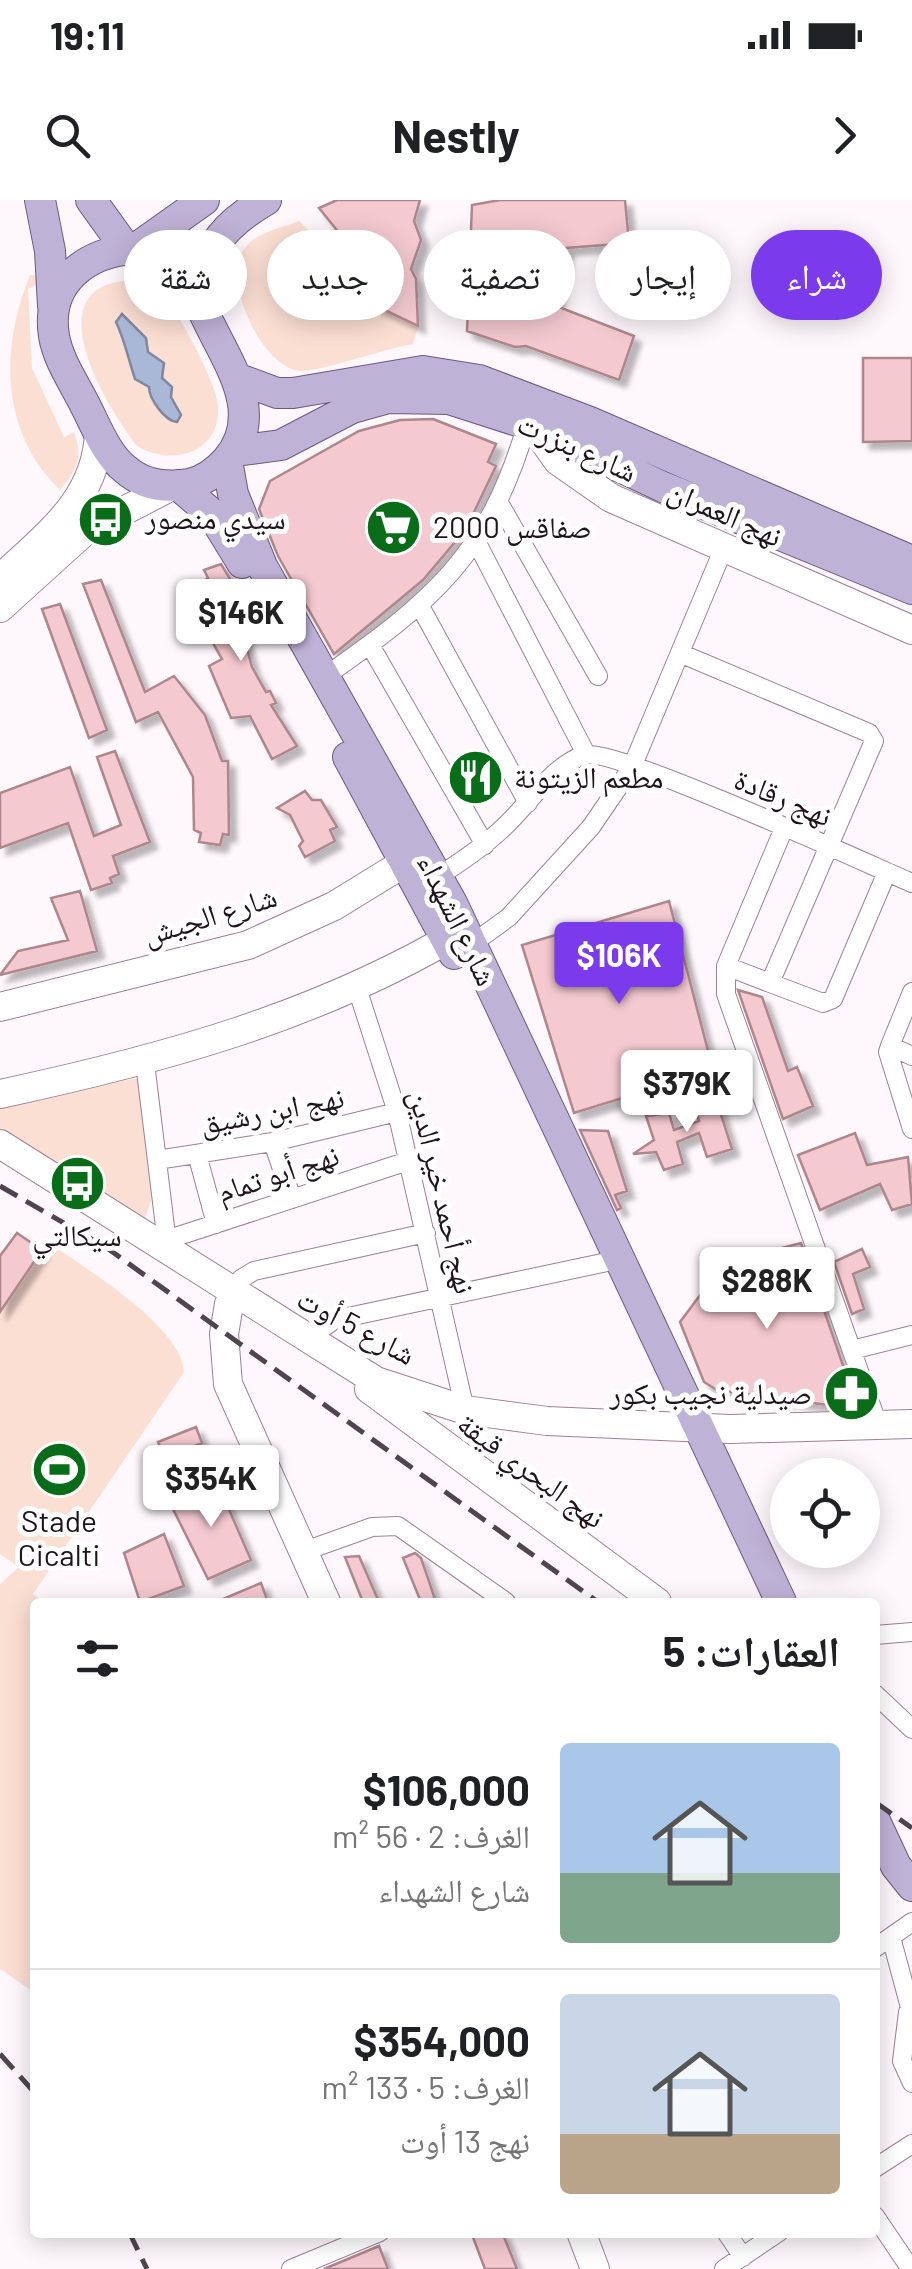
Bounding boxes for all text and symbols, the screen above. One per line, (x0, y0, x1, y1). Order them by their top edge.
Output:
text: 19:11 (50, 12, 125, 58)
icon: search (40, 108, 95, 163)
text: Nestly (392, 108, 520, 162)
icon: forward (817, 108, 872, 163)
chip: شقة (124, 230, 247, 320)
chip: جديد (267, 230, 404, 320)
chip: تصفية (424, 230, 575, 320)
chip: إيجار (595, 230, 731, 320)
chip: شراء (751, 230, 882, 320)
street label: شارع بنزرت (511, 404, 643, 491)
street label: نهج العمران (662, 471, 788, 556)
bus stop icon: سيدي منصور (76, 489, 136, 549)
supermarket icon: صفاقس 2000 (364, 498, 424, 558)
place label: سيدي منصور (144, 499, 286, 543)
place label: صفاقس 2000 (433, 508, 592, 546)
pin: $146K (171, 579, 311, 664)
text: $146K (198, 592, 284, 630)
restaurant icon: مطعم الزيتونة (445, 748, 505, 808)
place label: مطعم الزيتونة (514, 758, 663, 798)
street label: نهج رقادة (729, 760, 838, 835)
street label: شارع الشهداء (409, 847, 506, 992)
street label: شارع الجيش (138, 877, 281, 954)
pin: $106K (549, 922, 689, 1007)
text: $106K (576, 935, 662, 973)
pin: $379K (617, 1050, 757, 1135)
text: $379K (643, 1063, 731, 1101)
street label: نهج ابن رشيق (197, 1077, 347, 1144)
street label: نهج أحمد خير الدين (400, 1086, 485, 1298)
street label: نهج أبو تمام (212, 1136, 344, 1212)
bus stop icon: سيكالتي (47, 1153, 107, 1213)
place label: سيكالتي (32, 1216, 122, 1260)
pin: $288K (697, 1247, 837, 1332)
text: $288K (722, 1260, 812, 1298)
street label: شارع 5 أوت (290, 1279, 422, 1374)
pharmacy icon: صيدلية نجيب بكور (821, 1364, 881, 1424)
place label: صيدلية نجيب بكور (609, 1374, 812, 1411)
street label: نهج البحري قيقة (447, 1404, 613, 1541)
sports icon: Stade Cicalti (29, 1440, 89, 1500)
pin: $354K (141, 1445, 281, 1530)
text: $354K (165, 1458, 257, 1496)
map controls (770, 1458, 880, 1568)
button: locate (770, 1458, 880, 1568)
place label: Stade Cicalti (18, 1502, 100, 1572)
text: العقارات: 5 (663, 1625, 840, 1675)
icon: filters (70, 1631, 125, 1686)
text: $106,000 (363, 1764, 530, 1814)
icon: home (640, 1783, 760, 1903)
text: الغرف: 2 · 56 m² (332, 1816, 530, 1854)
text: شارع الشهداء (378, 1870, 530, 1908)
text: $354,000 (353, 2015, 530, 2065)
icon: home (640, 2034, 760, 2154)
text: الغرف: 5 · 133 m² (322, 2067, 530, 2105)
text: نهج 13 أوت (400, 2121, 530, 2159)

